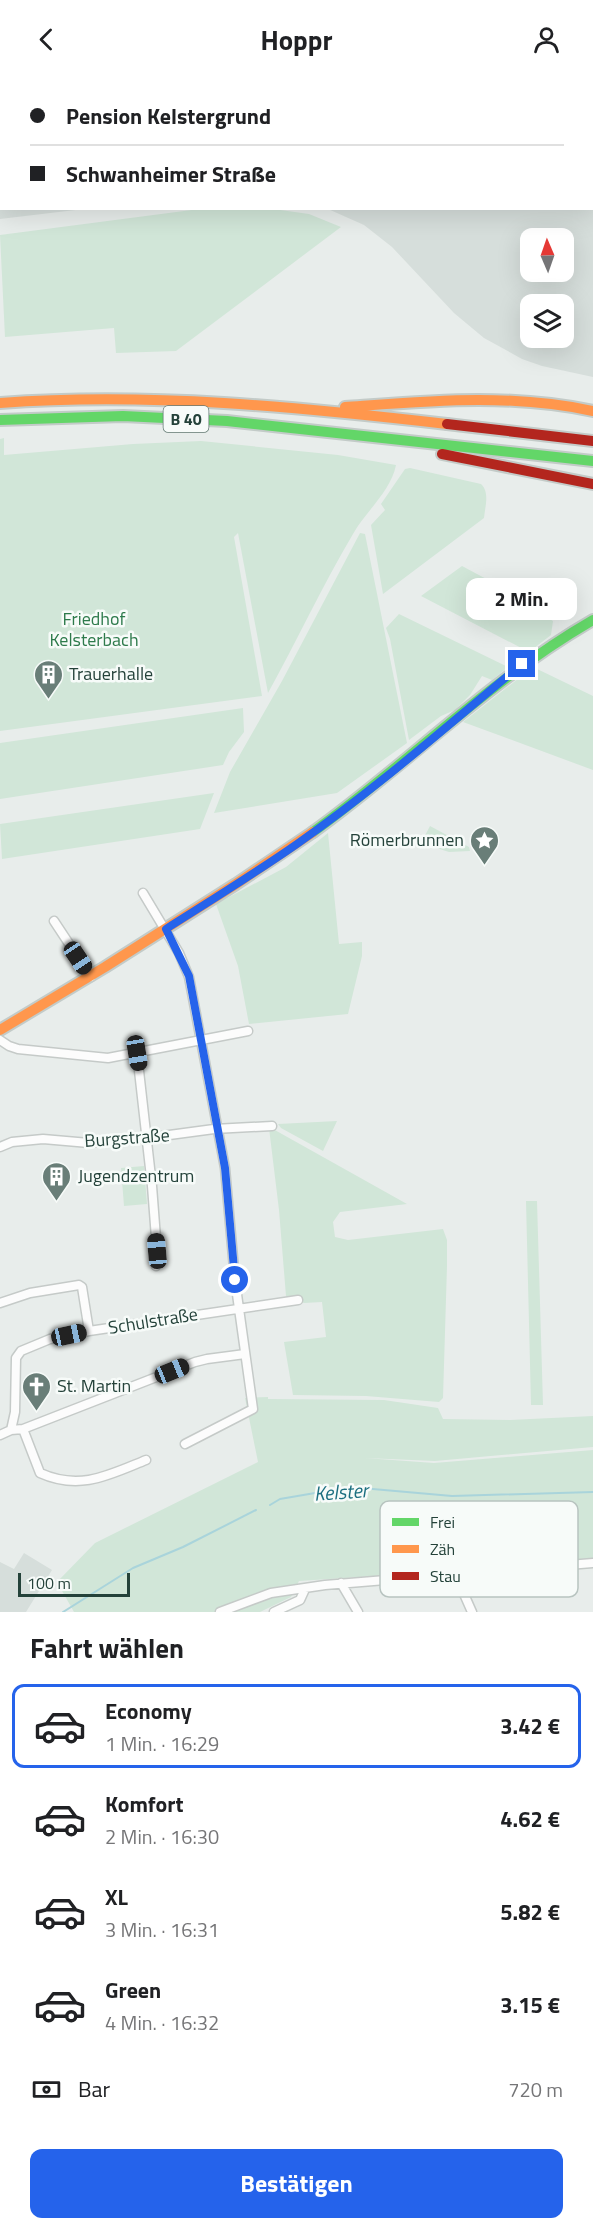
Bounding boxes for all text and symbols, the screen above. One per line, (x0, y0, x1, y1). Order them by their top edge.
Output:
text: Hoppr (261, 19, 332, 60)
icon: back (30, 23, 63, 56)
icon: person (530, 23, 563, 56)
text: Pension Kelstergrund (66, 99, 271, 133)
text: Schwanheimer Straße (66, 157, 276, 191)
north arrow (520, 228, 574, 282)
map controls (520, 228, 574, 348)
button: layers (520, 294, 574, 348)
road number: B 40 (164, 406, 208, 432)
callout: 2 Min. (466, 577, 578, 619)
text: 2 Min. (494, 583, 549, 614)
park label: Friedhof Kelsterbach (49, 605, 139, 653)
route end (508, 650, 535, 677)
building icon: Trauerhalle (32, 658, 64, 700)
place label: Trauerhalle (69, 660, 153, 687)
place icon: Römerbrunnen (469, 824, 501, 866)
place label: Römerbrunnen (350, 826, 464, 853)
car (60, 938, 96, 978)
car (125, 1034, 149, 1072)
street label: Burgstraße (83, 1121, 170, 1154)
building icon: Jugendzentrum (41, 1160, 73, 1202)
place label: Jugendzentrum (78, 1162, 194, 1189)
car (146, 1232, 168, 1270)
route start (221, 1266, 248, 1293)
street label: Schulstraße (106, 1300, 200, 1341)
car (50, 1322, 88, 1348)
car (152, 1356, 192, 1386)
church icon: St. Martin (20, 1370, 52, 1412)
place label: St. Martin (57, 1372, 131, 1399)
water label: Kelster (313, 1474, 372, 1509)
legend (380, 1501, 578, 1597)
text: Frei (430, 1510, 455, 1534)
text: Zäh (430, 1537, 455, 1561)
text: Stau (430, 1564, 461, 1588)
scale bar (18, 1570, 130, 1598)
text: 100 m (27, 1571, 71, 1595)
text: Fahrt wählen (30, 1627, 184, 1668)
text: Economy (105, 1694, 192, 1728)
icon: car (33, 1699, 87, 1753)
text: 3.42 € (500, 1709, 560, 1743)
text: 1 Min. · 16:29 (105, 1728, 219, 1759)
text: Komfort (105, 1787, 184, 1821)
icon: car (33, 1792, 87, 1846)
text: 4.62 € (500, 1802, 560, 1836)
text: 2 Min. · 16:30 (105, 1821, 219, 1852)
text: XL (105, 1880, 128, 1914)
icon: car (33, 1885, 87, 1939)
text: 5.82 € (500, 1895, 560, 1929)
text: 3 Min. · 16:31 (105, 1914, 219, 1945)
text: Green (105, 1973, 161, 2007)
icon: car (33, 1978, 87, 2032)
text: 3.15 € (500, 1988, 560, 2022)
text: 4 Min. · 16:32 (105, 2007, 219, 2038)
text: Bar (78, 2072, 110, 2106)
icon: cash (30, 2073, 63, 2106)
text: 720 m (508, 2074, 563, 2105)
button: Bestätigen (30, 2149, 563, 2218)

